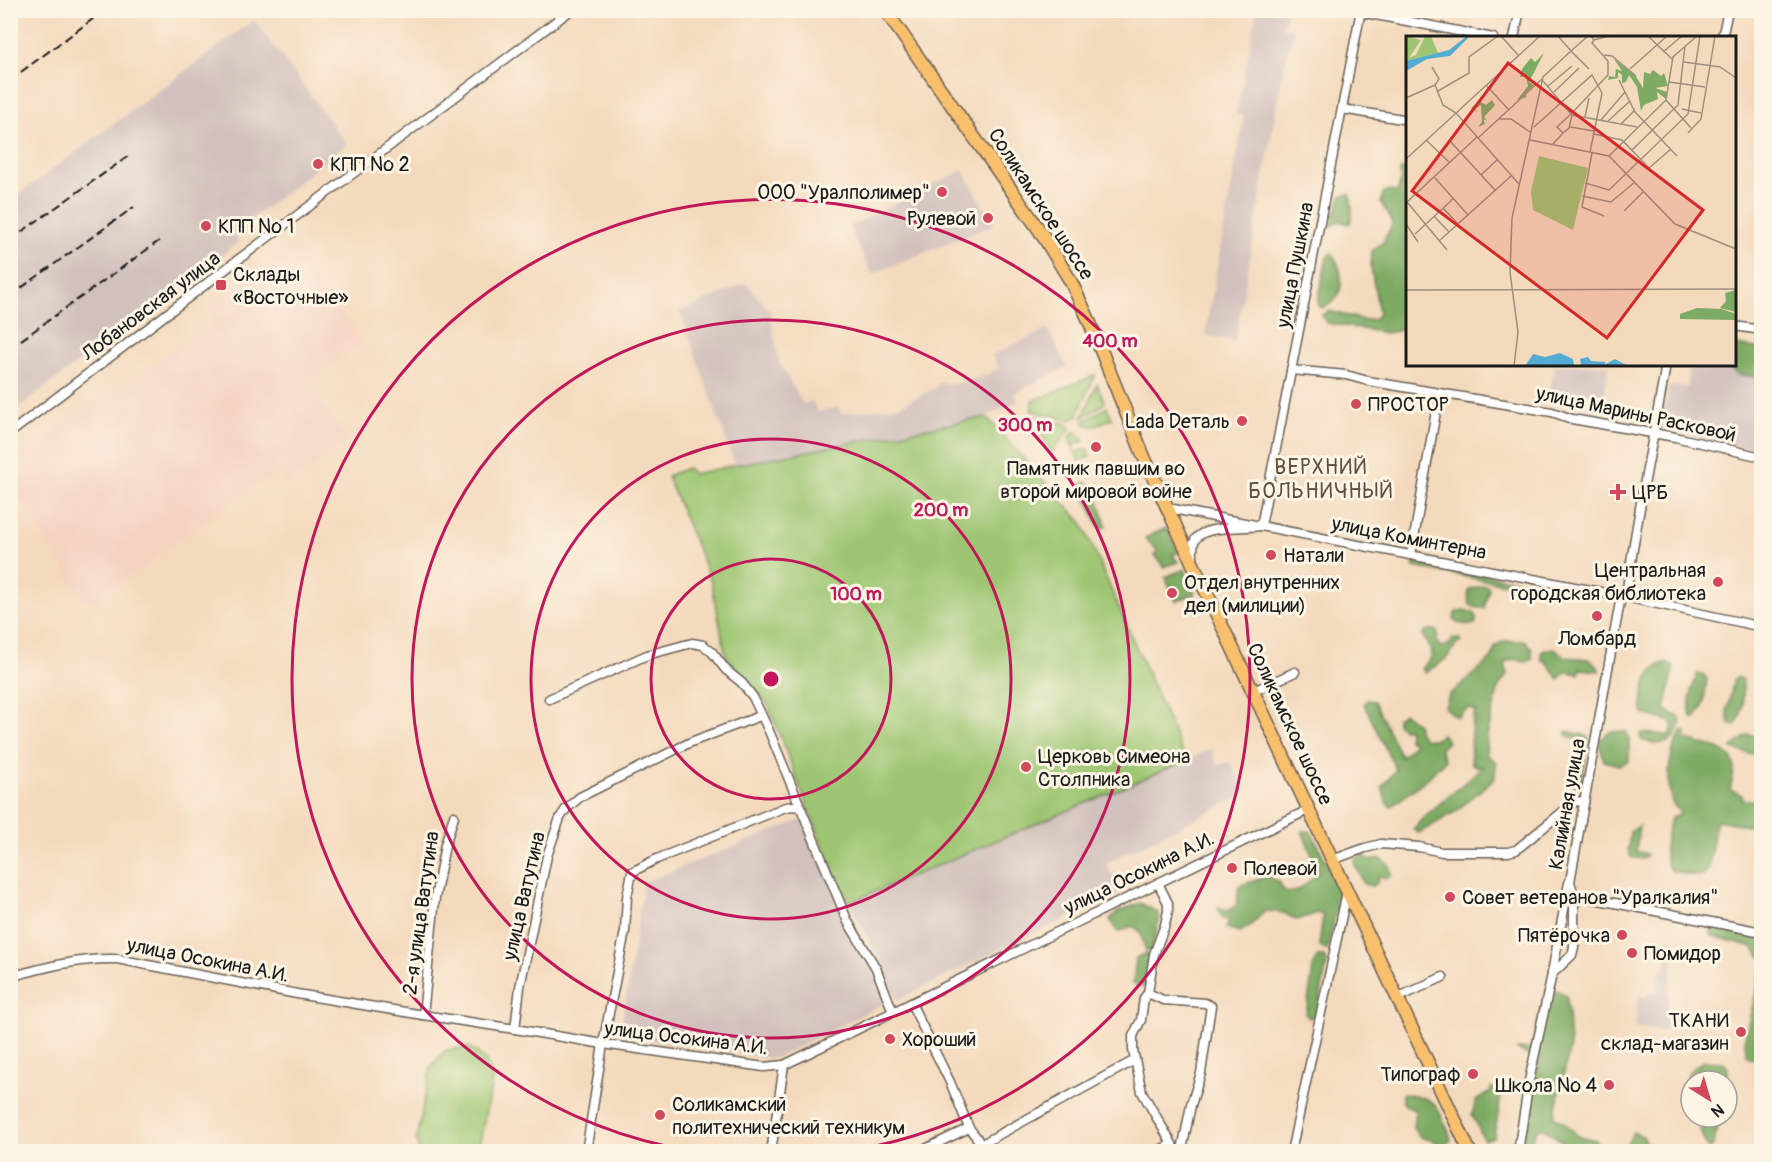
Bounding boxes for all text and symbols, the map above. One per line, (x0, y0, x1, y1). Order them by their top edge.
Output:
inset map (1406, 36, 1736, 366)
street label: Соликамское шоссе (983, 123, 1099, 285)
place label: КПП № 2 (330, 152, 410, 177)
marker: КПП № 2 (311, 157, 325, 171)
place label: OOO "Уралполимер" (757, 180, 930, 205)
marker: OOO "Уралполимер" (935, 185, 949, 199)
street label: улица Пушкина (1270, 200, 1319, 331)
place label: Рулевой (907, 206, 976, 231)
marker: Рулевой (981, 211, 995, 225)
place label: КПП № 1 (218, 214, 294, 239)
marker: КПП № 1 (199, 219, 213, 233)
street label: Лобановская улица (76, 246, 225, 367)
place label: Склады «Восточные» (233, 262, 348, 310)
marker: Склады «Восточные» (214, 278, 228, 292)
text: 400 m (1083, 330, 1137, 353)
street label: улица Марины Расковой (1533, 380, 1738, 447)
place label: ПРОСТОР (1368, 392, 1449, 417)
marker: ПРОСТОР (1349, 397, 1363, 411)
place label: Lada Dеталь (1125, 409, 1230, 434)
text: 300 m (998, 414, 1052, 437)
marker: Lada Dеталь (1235, 414, 1249, 428)
marker: Памятник павшим во второй мировой войне (1089, 440, 1103, 454)
district label: ВЕРХНИЙ БОЛЬНИЧНЫЙ (1248, 454, 1394, 505)
place label: Памятник павшим во второй мировой войне (1000, 456, 1192, 504)
place label: ЦРБ (1632, 480, 1668, 505)
marker: ЦРБ (1609, 483, 1627, 501)
text: 200 m (914, 499, 968, 522)
street label: улица Коминтерна (1329, 511, 1488, 565)
place label: Натали (1283, 543, 1344, 568)
marker: Натали (1264, 548, 1278, 562)
place label: Центральная городская библиотека (1511, 558, 1706, 606)
place label: Отдел внутренних дел (милиции) (1184, 570, 1340, 618)
marker: Центральная городская библиотека (1711, 575, 1725, 589)
text: 100 m (830, 583, 882, 606)
marker: Отдел внутренних дел (милиции) (1165, 586, 1179, 600)
marker: Ломбард (1590, 609, 1604, 623)
place label: Ломбард (1557, 626, 1636, 651)
street label: Соликамское шоссе (1242, 639, 1339, 809)
centre of rings (761, 669, 781, 689)
street label: Калийная улица (1543, 737, 1591, 871)
place label: Церковь Симеона Столпника (1038, 744, 1190, 792)
marker: Церковь Симеона Столпника (1019, 760, 1033, 774)
street label: улица Осокина А.И. (1059, 826, 1218, 921)
street label: улица Ватутина (497, 829, 551, 964)
street label: 2-я улица Ватутина (397, 830, 445, 996)
place label: Полевой (1244, 856, 1317, 881)
marker: Полевой (1225, 861, 1239, 875)
place label: Совет ветеранов "Уралкалия" (1462, 885, 1718, 910)
marker: Совет ветеранов "Уралкалия" (1443, 890, 1457, 904)
place label: Пятёрочка (1518, 923, 1610, 948)
marker: Пятёрочка (1615, 928, 1629, 942)
street label: улица Осокина А.И. (124, 932, 291, 988)
place label: Помидор (1644, 941, 1721, 966)
marker: Помидор (1625, 946, 1639, 960)
place label: ТКАНИ склад-магазин (1601, 1008, 1729, 1056)
street label: улица Осокина А.И. (602, 1015, 769, 1060)
marker: ТКАНИ склад-магазин (1734, 1025, 1748, 1039)
place label: Хороший (902, 1027, 976, 1052)
marker: Хороший (883, 1032, 897, 1046)
place label: Типограф (1380, 1062, 1461, 1087)
marker: Типограф (1466, 1067, 1480, 1081)
north arrow (1679, 1069, 1739, 1129)
place label: Школа № 4 (1495, 1073, 1597, 1098)
marker: Школа № 4 (1602, 1078, 1616, 1092)
place label: Соликамский политехнический техникум (672, 1092, 905, 1140)
text: N (1707, 1099, 1728, 1122)
marker: Соликамский политехнический техникум (653, 1108, 667, 1122)

